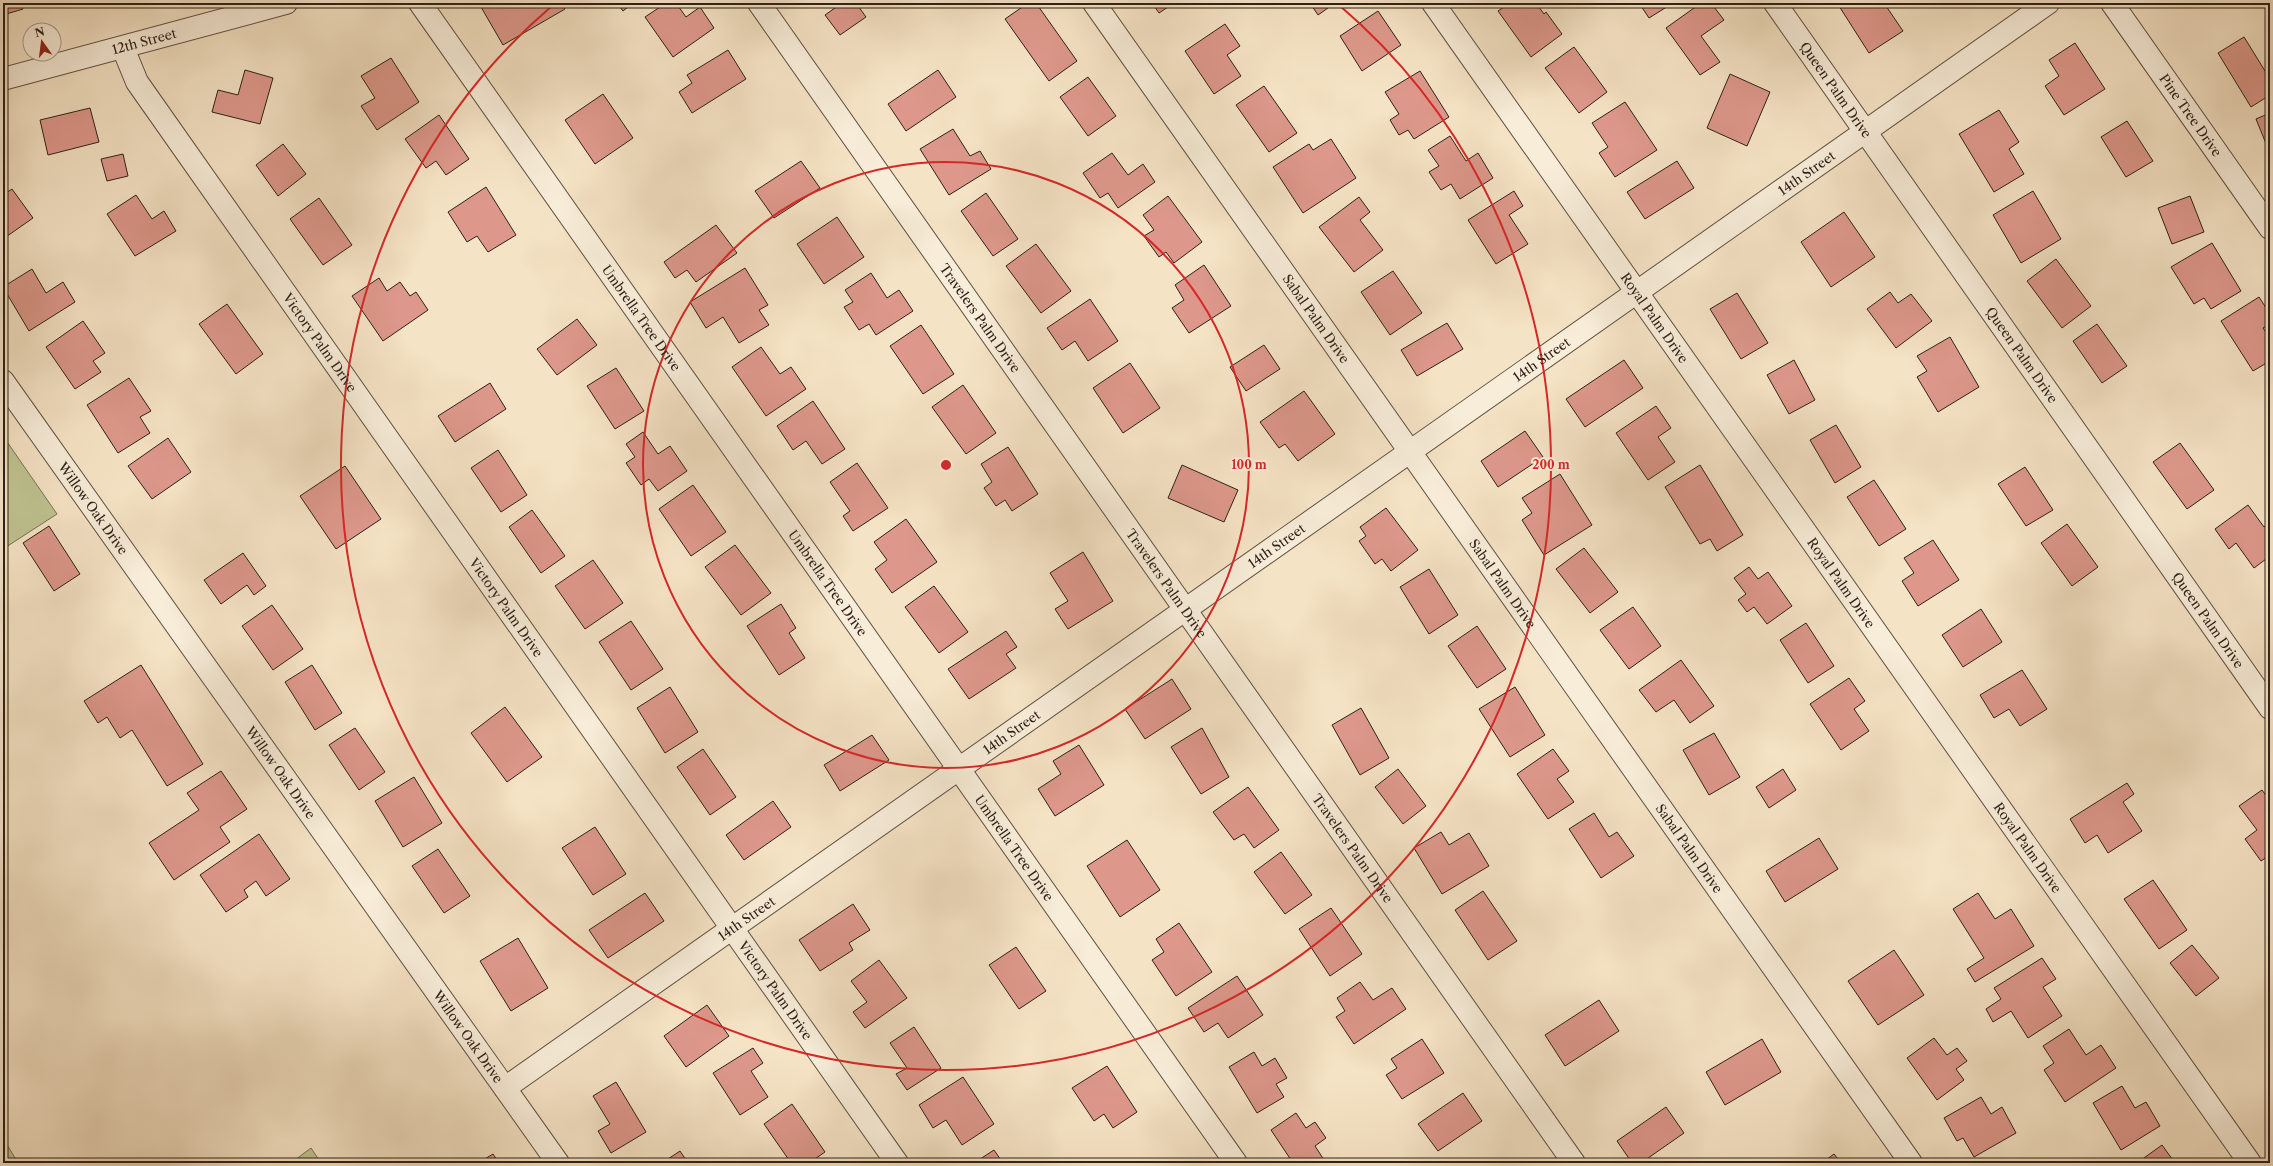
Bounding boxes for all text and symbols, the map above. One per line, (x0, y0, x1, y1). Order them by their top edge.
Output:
north arrow (22, 22, 62, 62)
text: N (33, 24, 46, 40)
street label: 12th Street (110, 25, 178, 57)
street label: Queen Palm Drive (1797, 39, 1875, 141)
street label: Pine Tree Drive (2156, 71, 2225, 160)
street label: 14th Street (1775, 147, 1838, 198)
street label: Travelers Palm Drive (937, 261, 1024, 375)
street label: Umbrella Tree Drive (599, 262, 684, 374)
street label: Royal Palm Drive (1617, 270, 1692, 366)
street label: Sabal Palm Drive (1279, 271, 1353, 366)
street label: Victory Palm Drive (279, 289, 360, 395)
street label: Queen Palm Drive (1983, 304, 2061, 406)
street label: 14th Street (1510, 333, 1573, 385)
text: 100 m (1231, 457, 1267, 472)
text: 200 m (1532, 457, 1570, 472)
street label: Willow Oak Drive (54, 458, 132, 558)
centre of rings (939, 458, 953, 472)
street label: 14th Street (1245, 520, 1308, 571)
street label: Travelers Palm Drive (1123, 526, 1210, 641)
street label: Umbrella Tree Drive (785, 527, 871, 639)
street label: Royal Palm Drive (1804, 534, 1879, 631)
street label: Sabal Palm Drive (1466, 536, 1540, 631)
street label: Victory Palm Drive (466, 554, 547, 660)
street label: Queen Palm Drive (2169, 569, 2247, 671)
street label: 14th Street (980, 706, 1043, 758)
street label: Willow Oak Drive (242, 722, 319, 822)
street label: Travelers Palm Drive (1309, 791, 1397, 906)
street label: Umbrella Tree Drive (972, 792, 1057, 904)
street label: Royal Palm Drive (1991, 799, 2065, 896)
street label: Sabal Palm Drive (1653, 801, 1726, 896)
street label: 14th Street (715, 893, 778, 944)
street label: Victory Palm Drive (735, 937, 816, 1043)
street label: Willow Oak Drive (430, 987, 507, 1086)

